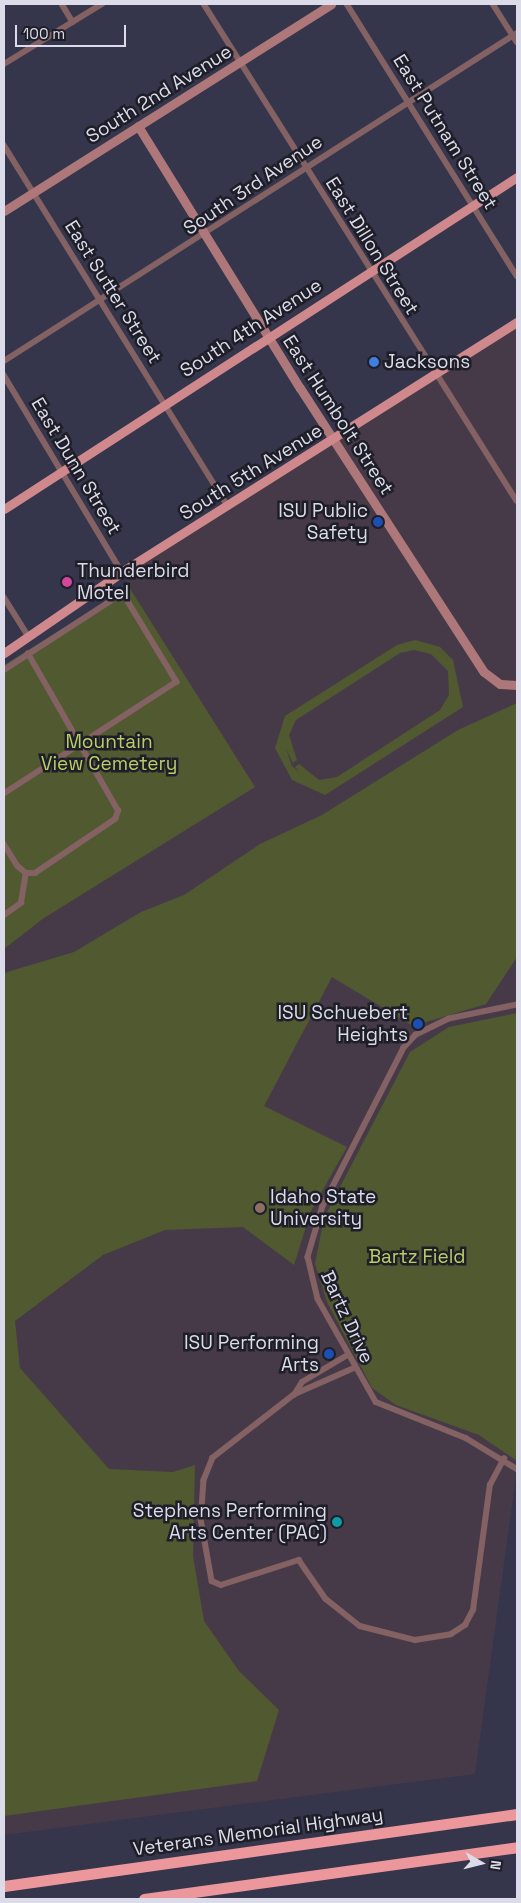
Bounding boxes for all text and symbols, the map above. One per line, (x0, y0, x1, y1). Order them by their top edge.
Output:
scale bar (18, 15, 129, 47)
text: 100 m (23, 24, 65, 43)
street label: South 2nd Avenue (82, 40, 236, 148)
street label: East Putnam Street (388, 50, 502, 214)
street label: South 3rd Avenue (179, 130, 327, 240)
street label: East Dillon Street (321, 173, 423, 319)
street label: East Sutter Street (60, 216, 166, 368)
street label: South 4th Avenue (176, 274, 326, 382)
street label: East Humbolt Street (278, 331, 398, 499)
place label: Jacksons (384, 351, 470, 373)
marker: Jacksons (368, 356, 380, 368)
street label: East Dunn Street (26, 394, 126, 538)
street label: South 5th Avenue (175, 419, 327, 525)
place label: ISU Public Safety (278, 500, 368, 544)
marker: ISU Public Safety (372, 516, 384, 528)
place label: Thunderbird Motel (77, 560, 190, 604)
marker: Thunderbird Motel (61, 576, 73, 588)
park label: Mountain View Cemetery (41, 731, 177, 775)
place label: ISU Schuebert Heights (277, 1002, 408, 1046)
marker: ISU Schuebert Heights (412, 1018, 424, 1030)
place label: Idaho State University (270, 1186, 376, 1230)
marker: Idaho State University (254, 1202, 266, 1214)
park label: Bartz Field (368, 1246, 466, 1268)
street label: Bartz Drive (316, 1267, 378, 1367)
place label: ISU Performing Arts (184, 1332, 319, 1376)
marker: ISU Performing Arts (323, 1348, 335, 1360)
place label: Stephens Performing Arts Center (PAC) (133, 1500, 327, 1544)
marker: Stephens Performing Arts Center (PAC) (331, 1516, 343, 1528)
street label: Veterans Memorial Highway (132, 1803, 384, 1861)
north arrow (456, 1838, 506, 1888)
text: N (486, 1859, 505, 1871)

